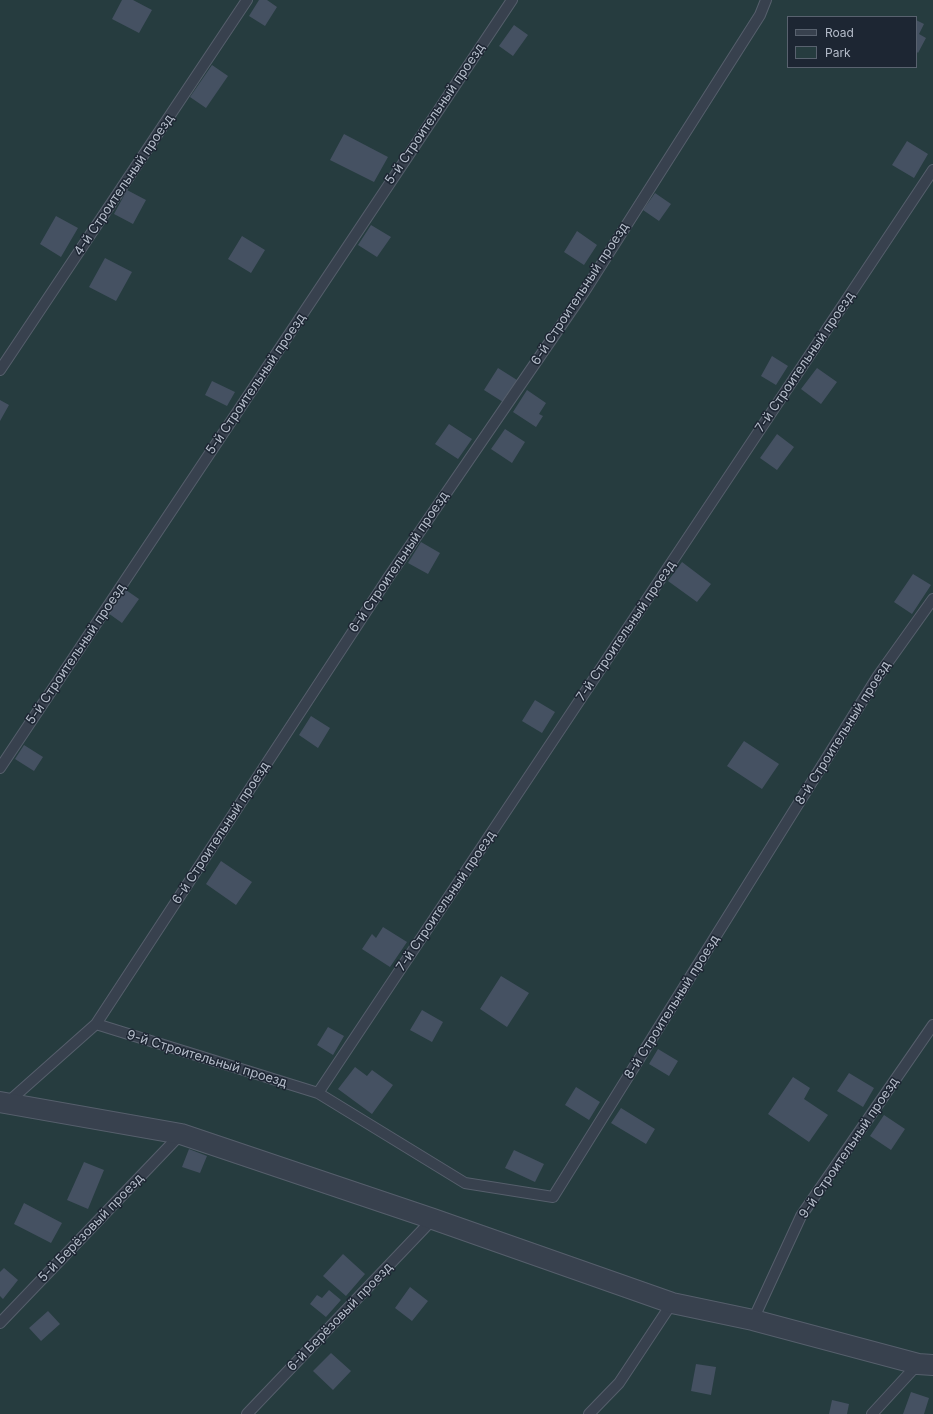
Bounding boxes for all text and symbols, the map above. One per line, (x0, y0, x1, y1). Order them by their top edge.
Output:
legend (787, 16, 917, 68)
text: Road (825, 25, 854, 40)
street label: 5-й Строительный проезд (382, 41, 488, 187)
text: Park (825, 45, 851, 60)
street label: 4-й Строительный проезд (71, 111, 177, 259)
street label: 6-й Строительный проезд (528, 220, 632, 368)
street label: 7-й Строительный проезд (752, 289, 858, 435)
street label: 5-й Строительный проезд (203, 311, 309, 457)
street label: 6-й Строительный проезд (346, 488, 452, 636)
street label: 7-й Строительный проезд (573, 558, 679, 704)
street label: 5-й Строительный проезд (23, 581, 129, 727)
street label: 8-й Строительный проезд (792, 658, 894, 808)
street label: 6-й Строительный проезд (169, 759, 273, 907)
street label: 7-й Строительный проезд (393, 828, 499, 974)
street label: 8-й Строительный проезд (621, 932, 723, 1082)
street label: 9-й Строительный проезд (125, 1027, 289, 1091)
street label: 9-й Строительный проезд (796, 1074, 902, 1222)
street label: 5-й Берёзовый проезд (35, 1171, 147, 1285)
street label: 6-й Берёзовый проезд (284, 1259, 396, 1375)

